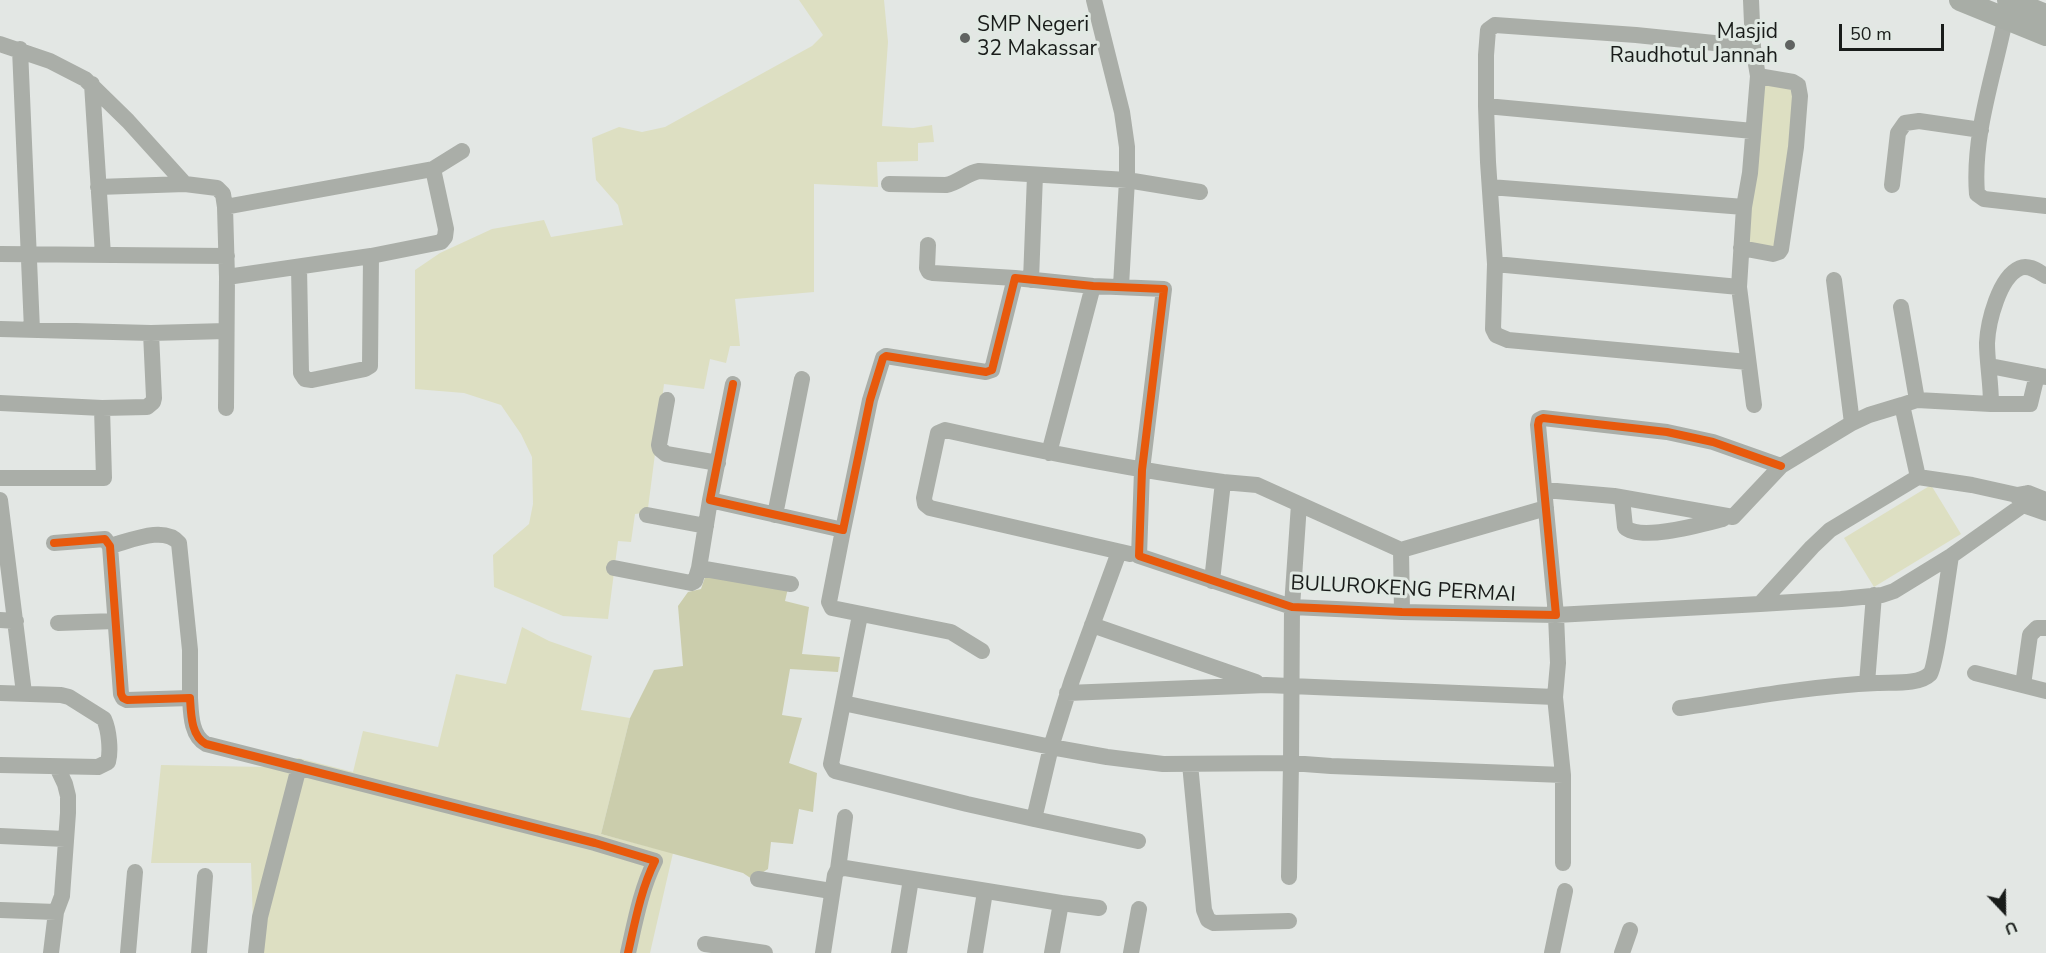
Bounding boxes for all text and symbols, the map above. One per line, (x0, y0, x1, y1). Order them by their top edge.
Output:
scale bar (1842, 12, 1947, 50)
place label: SMP Negeri 32 Makassar (977, 13, 1097, 63)
place label: Masjid Raudhotul Jannah (1610, 20, 1778, 70)
text: 50 m (1850, 22, 1892, 46)
marker: SMP Negeri 32 Makassar (958, 31, 972, 45)
marker: Masjid Raudhotul Jannah (1783, 38, 1797, 52)
street label: BULUROKENG PERMAI (1290, 572, 1516, 608)
north arrow (1974, 881, 2034, 941)
text: U (2001, 915, 2020, 940)

